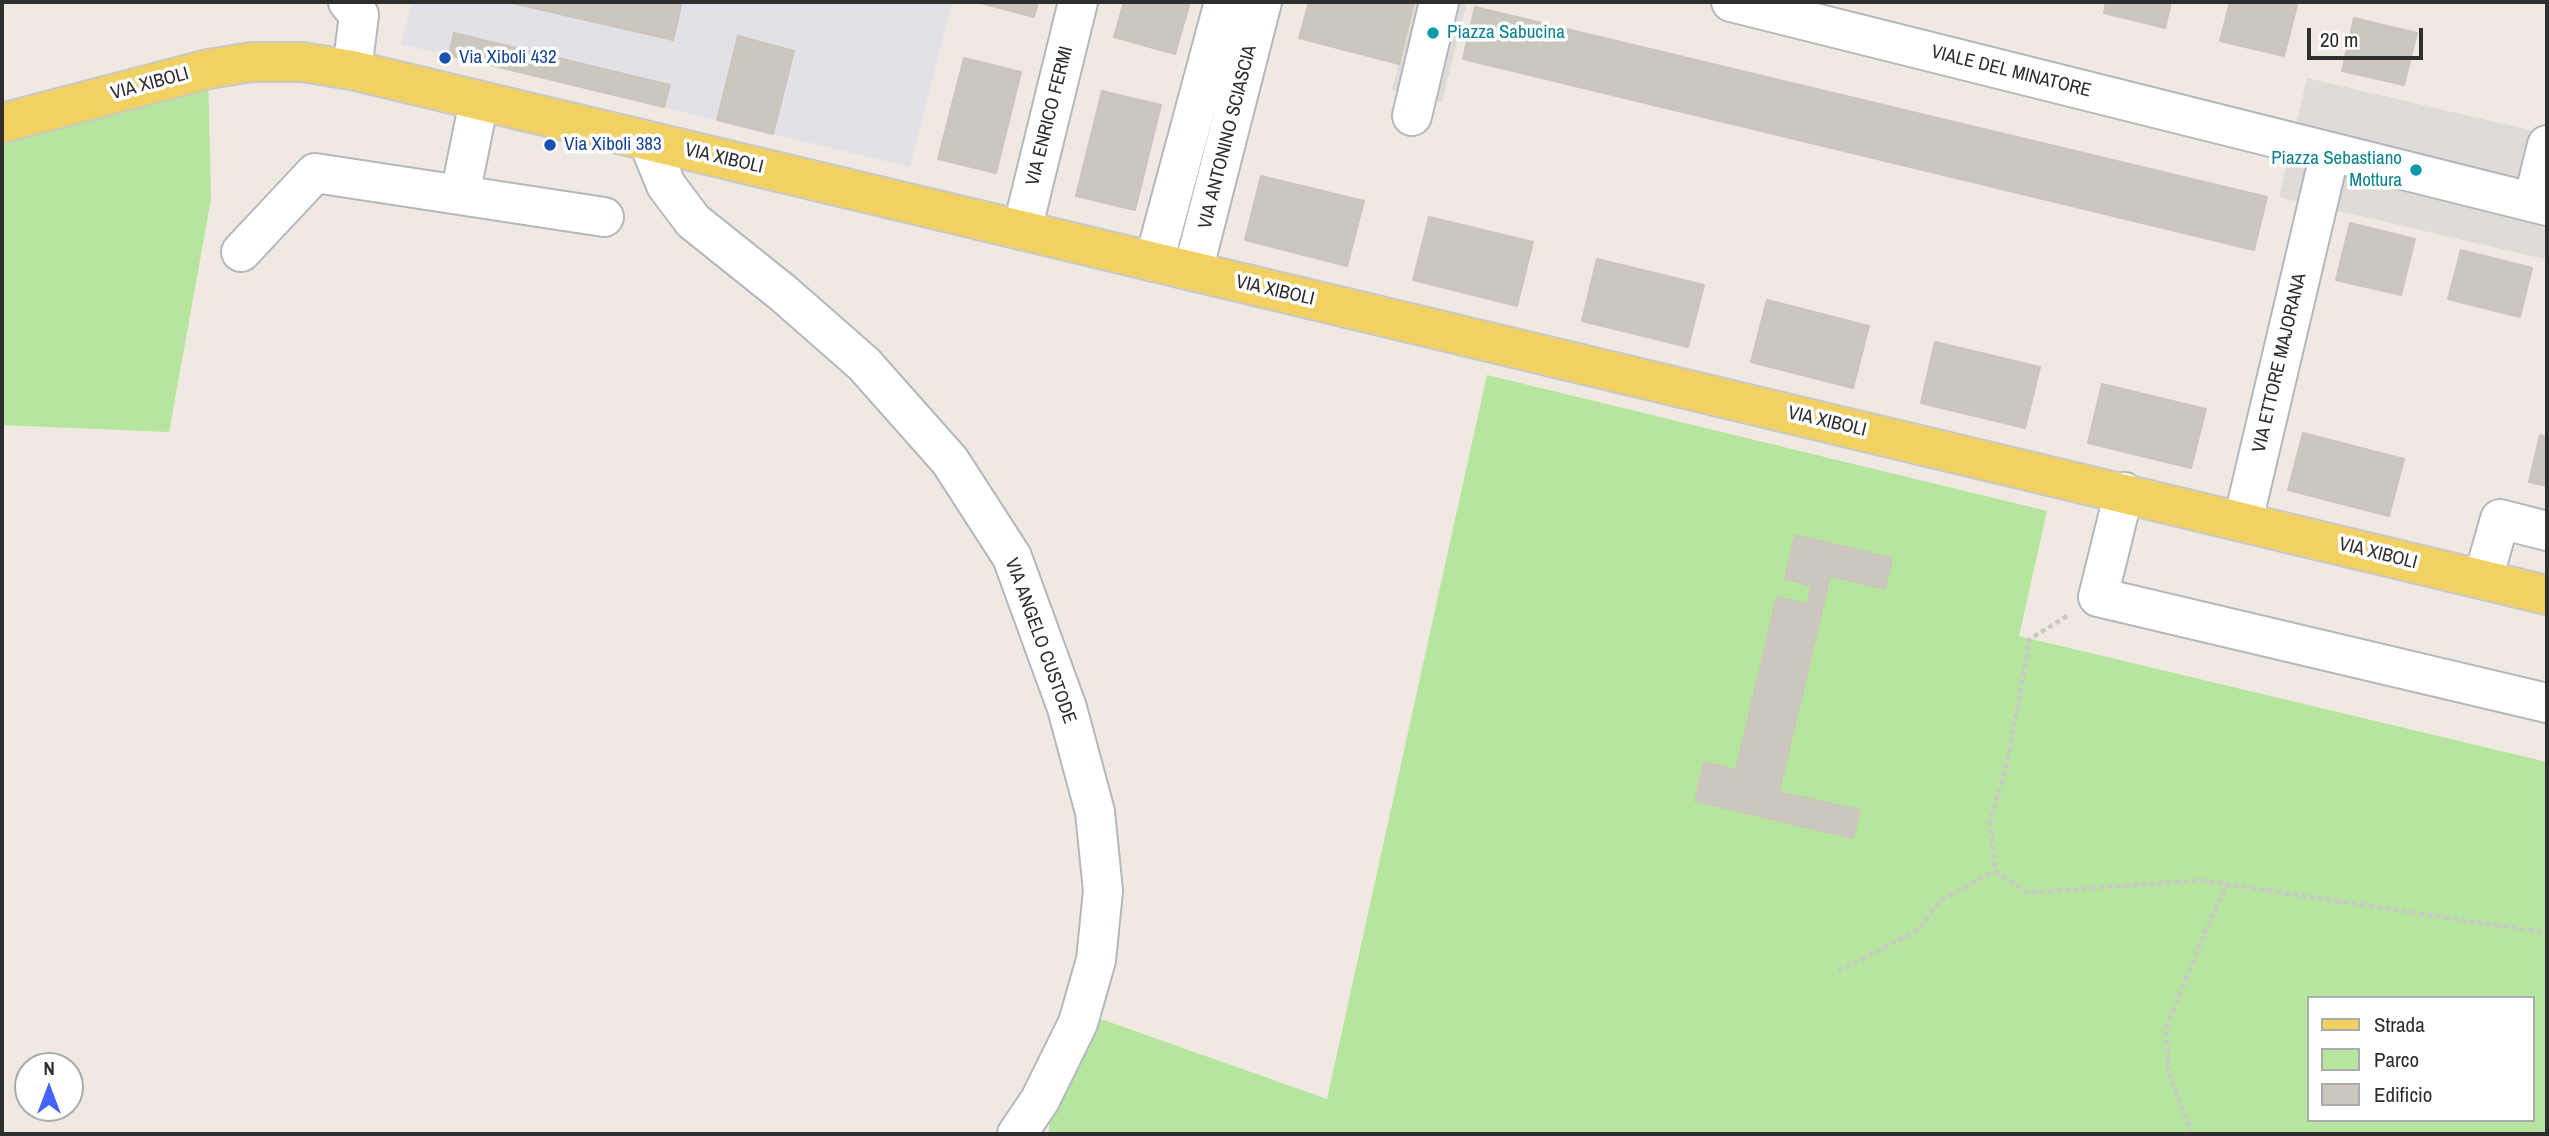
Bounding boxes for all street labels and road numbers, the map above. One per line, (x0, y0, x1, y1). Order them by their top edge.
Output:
street label: VIALE DEL MINATORE (1929, 41, 2093, 103)
street label: VIA ANTONINO SCIASCIA (1194, 43, 1262, 231)
street label: VIA ENRICO FERMI (1022, 44, 1078, 188)
street label: VIA XIBOLI (109, 63, 191, 105)
street label: VIA XIBOLI (683, 139, 765, 179)
street label: VIA XIBOLI (1234, 271, 1316, 311)
street label: VIA ETTORE MAJORANA (2248, 271, 2312, 455)
street label: VIA XIBOLI (1786, 402, 1868, 442)
street label: VIA XIBOLI (2337, 533, 2419, 575)
street label: VIA ANGELO CUSTODE (999, 555, 1081, 727)

